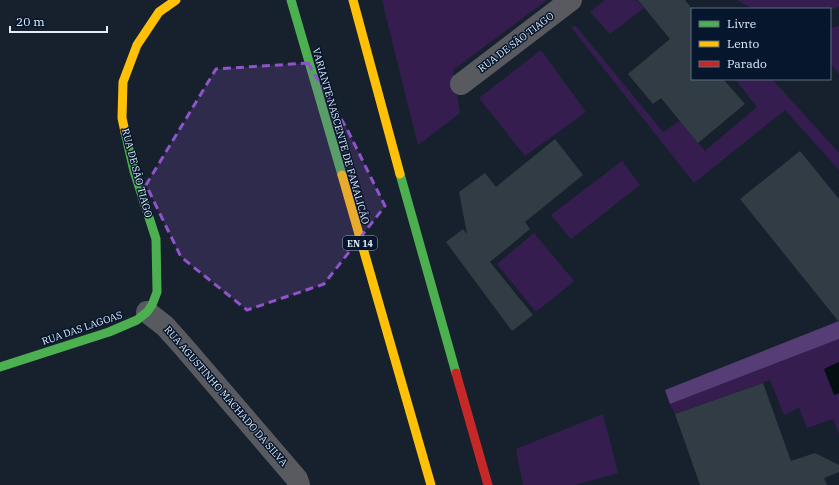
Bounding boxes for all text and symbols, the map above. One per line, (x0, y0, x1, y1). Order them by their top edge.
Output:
scale bar (10, 8, 107, 34)
legend (691, 8, 831, 80)
street label: RUA DE SÃO TIAGO (475, 9, 557, 75)
text: 20 m (16, 14, 45, 29)
text: Livre (727, 16, 756, 31)
text: Lento (727, 36, 759, 51)
street label: VARIANTE NASCENTE DE FAMALICÃO (310, 46, 372, 226)
text: Parado (727, 56, 767, 71)
street label: RUA DE SÃO TIAGO (119, 127, 155, 219)
road number: EN 14 (343, 236, 377, 250)
street label: RUA DAS LAGOAS (40, 308, 124, 348)
street label: RUA AGUSTINHO MACHADO DA SILVA (162, 323, 291, 469)

